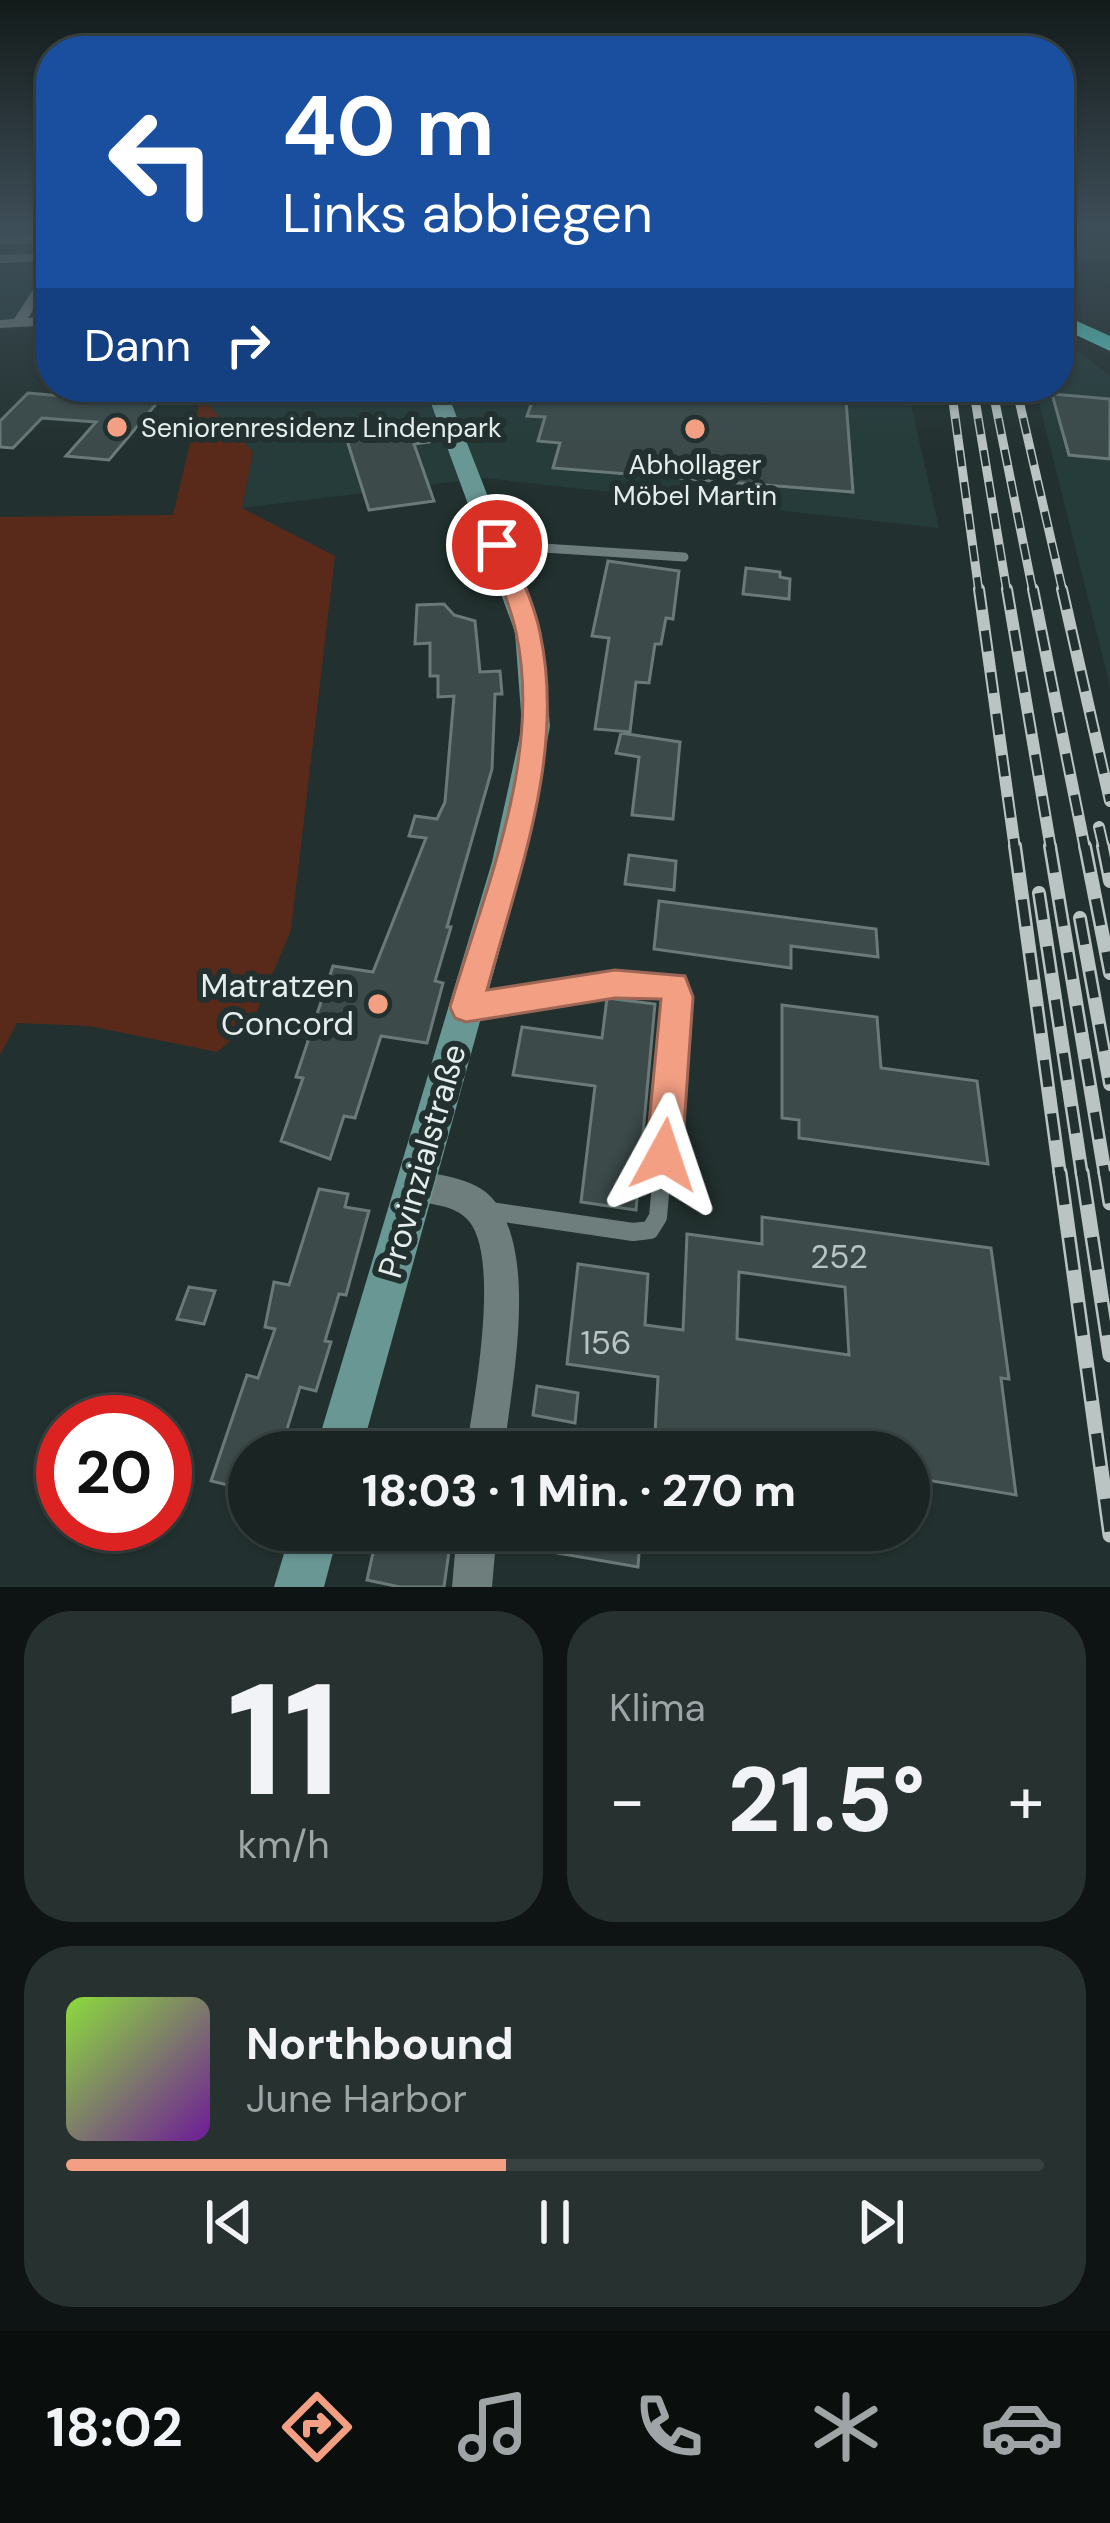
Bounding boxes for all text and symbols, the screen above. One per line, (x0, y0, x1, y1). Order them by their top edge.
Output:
text: 40 m (282, 72, 495, 181)
icon: left (84, 84, 240, 240)
text: Links abbiegen (282, 178, 653, 249)
icon: right (215, 312, 281, 378)
text: Dann (84, 316, 191, 375)
place label: Seniorenresidenz Lindenpark (141, 410, 502, 445)
marker: Seniorenresidenz Lindenpark (104, 414, 130, 440)
marker: Abhollager Möbel Martin (682, 416, 708, 442)
place label: Abhollager Möbel Martin (613, 447, 777, 513)
pin (446, 494, 548, 596)
icon: arrive (464, 512, 530, 578)
place label: Matratzen Concord (200, 964, 354, 1045)
marker: Matratzen Concord (365, 991, 391, 1017)
street label: Provinzialstraße (368, 1039, 476, 1283)
position arrow (601, 1092, 727, 1218)
house number: 252 (810, 1235, 868, 1278)
house number: 156 (580, 1321, 632, 1364)
speed limit sign: 20 (36, 1395, 192, 1551)
text: 18:03 · 1 Min. · 270 m (362, 1461, 796, 1520)
text: 11 (227, 1639, 340, 1842)
text: Klima (609, 1682, 706, 1733)
text: 21.5° (728, 1742, 925, 1859)
text: − (609, 1758, 645, 1843)
text: + (1008, 1758, 1044, 1843)
text: km/h (237, 1819, 330, 1870)
text: Northbound (246, 2014, 514, 2073)
text: June Harbor (246, 2073, 467, 2124)
icon: previous (196, 2189, 262, 2255)
icon: pause (522, 2189, 588, 2255)
icon: next (848, 2189, 914, 2255)
icon: directions (275, 2385, 359, 2469)
icon: music (451, 2385, 535, 2469)
icon: phone (627, 2385, 711, 2469)
icon: climate (804, 2385, 888, 2469)
icon: car (980, 2385, 1064, 2469)
text: 18:02 (46, 2392, 183, 2463)

